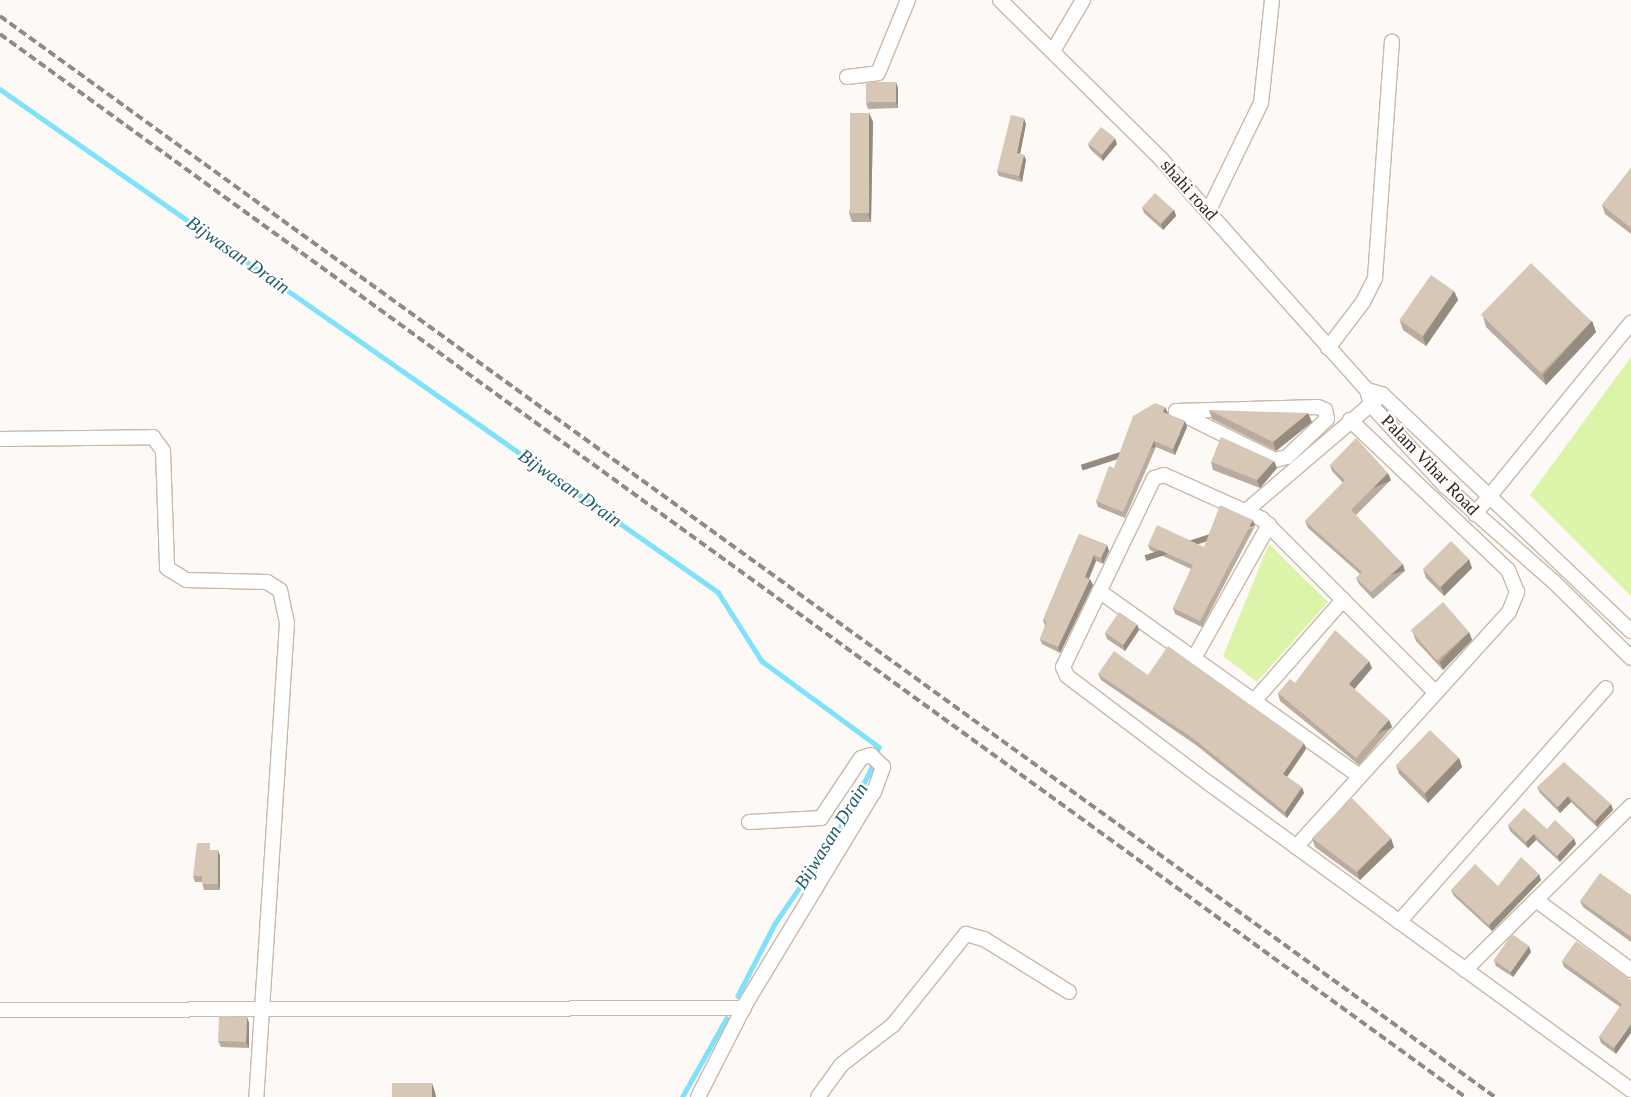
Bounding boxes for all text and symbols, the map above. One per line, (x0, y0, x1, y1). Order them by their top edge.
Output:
street label: shahi road (1151, 150, 1227, 230)
water label: Bijwasan Drain (177, 208, 299, 302)
street label: Palam Vihar Road (1370, 404, 1490, 526)
water label: Bijwasan Drain (509, 441, 631, 535)
water label: Bijwasan Drain (786, 774, 876, 898)

